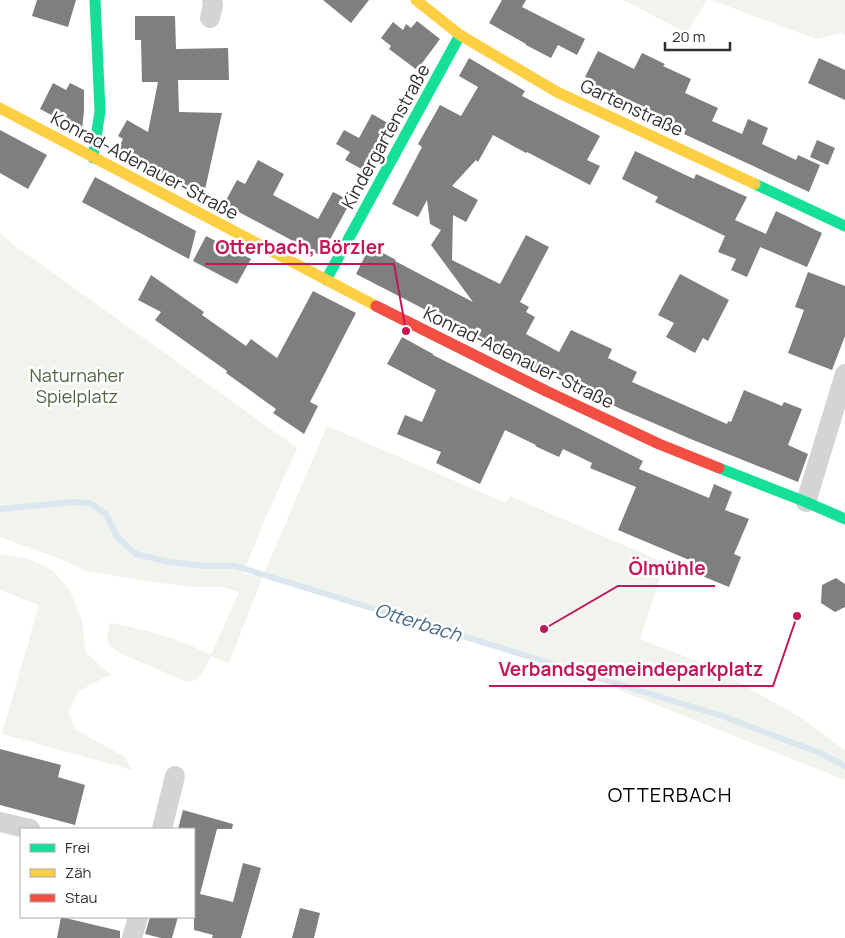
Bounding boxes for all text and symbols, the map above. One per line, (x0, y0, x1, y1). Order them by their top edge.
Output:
scale bar (665, 20, 730, 52)
text: 20 m (672, 26, 705, 47)
street label: Kindergartenstraße (335, 59, 435, 213)
street label: Gartenstraße (577, 73, 687, 141)
street label: Konrad-Adenauer-Straße (47, 105, 243, 225)
callout: Otterbach, Börzler (205, 230, 394, 264)
text: Otterbach, Börzler (215, 234, 385, 260)
street label: Konrad-Adenauer-Straße (420, 300, 618, 414)
park label: Naturnaher Spielplatz (29, 363, 125, 408)
callout: Ölmühle (618, 552, 715, 586)
text: Ölmühle (628, 555, 706, 581)
water label: Otterbach (371, 596, 465, 648)
callout: Verbandsgemeindeparkplatz (489, 652, 773, 686)
text: Verbandsgemeindeparkplatz (499, 656, 763, 682)
district label: OTTERBACH (608, 781, 732, 808)
legend (20, 828, 195, 918)
text: Frei (65, 837, 90, 858)
text: Zäh (65, 862, 92, 883)
text: Stau (65, 887, 98, 908)

